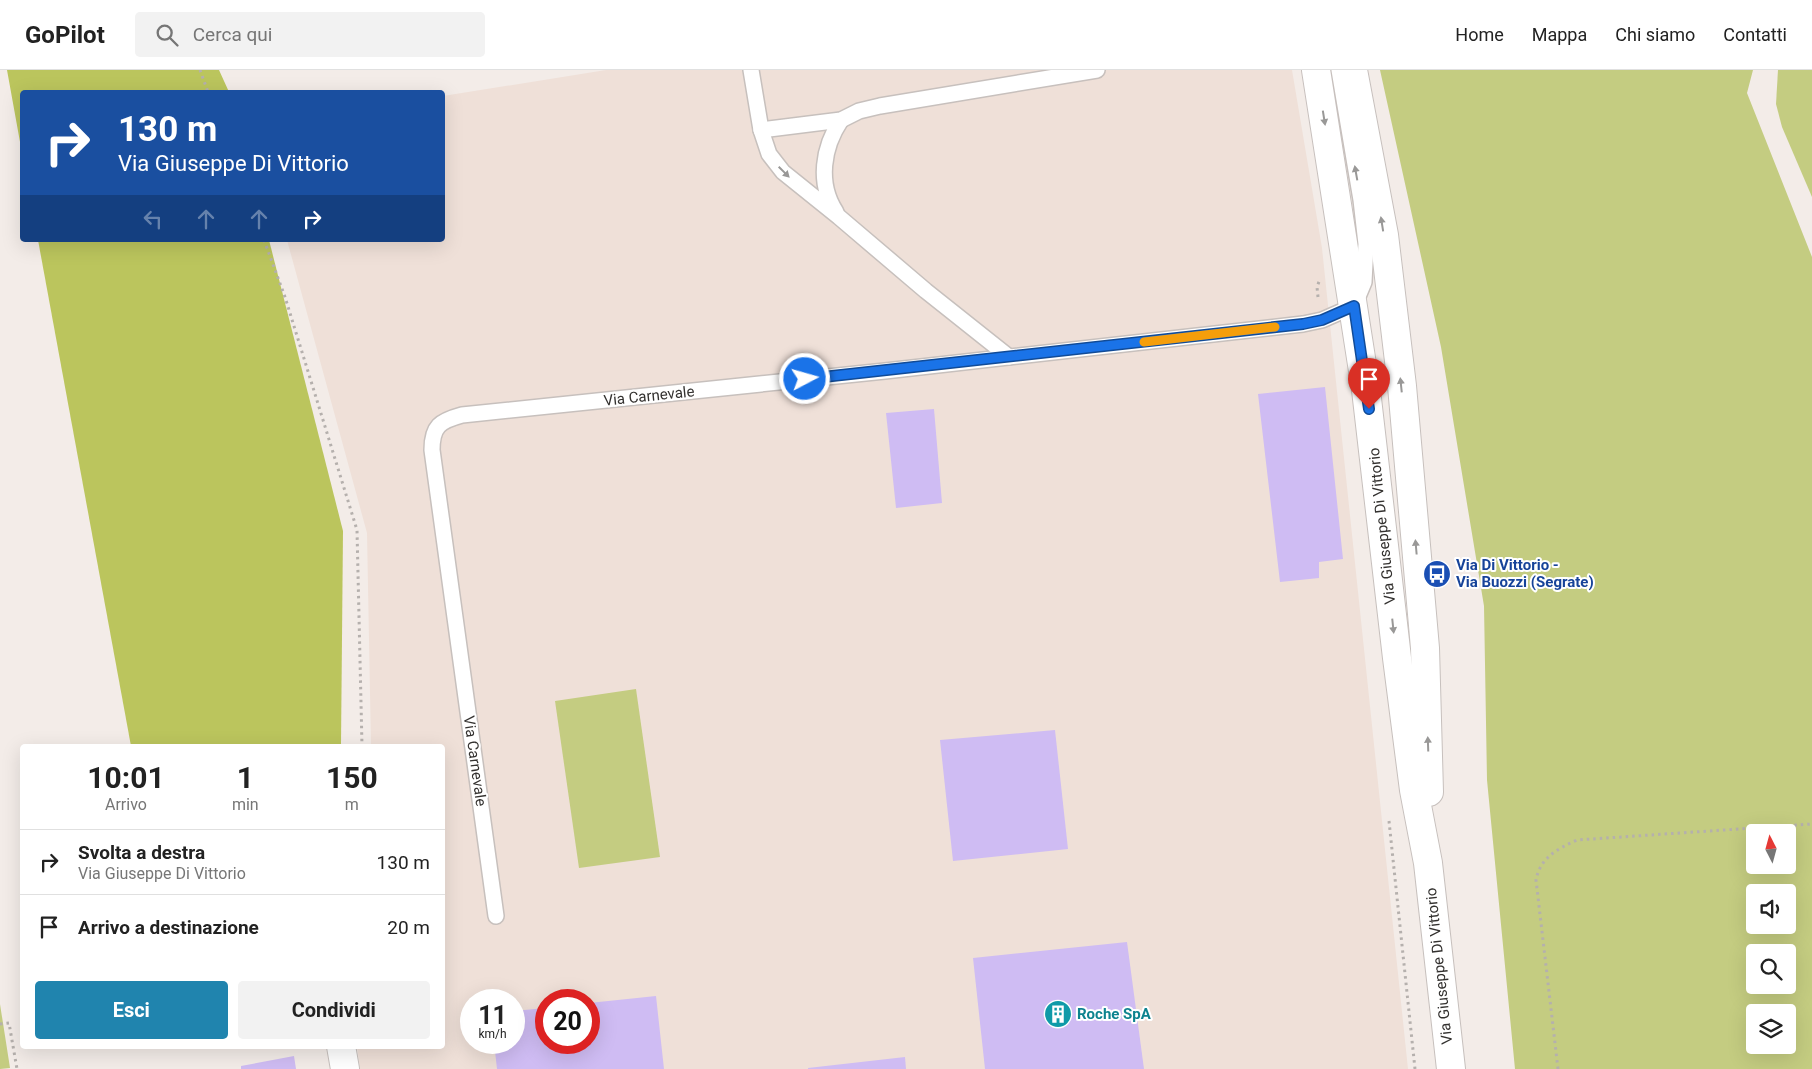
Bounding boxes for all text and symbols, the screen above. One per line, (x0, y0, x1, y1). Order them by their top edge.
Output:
search box (135, 12, 485, 57)
text: GoPilot (25, 21, 105, 49)
icon: search (153, 21, 181, 49)
text: Cerca qui (193, 23, 272, 46)
text: Home (1455, 24, 1504, 45)
text: Mappa (1532, 24, 1587, 45)
text: Chi siamo (1615, 24, 1695, 45)
text: Contatti (1723, 24, 1787, 45)
text: 130 m (118, 109, 217, 150)
icon: right (35, 110, 100, 175)
one-way arrow (1320, 111, 1328, 127)
text: Via Giuseppe Di Vittorio (118, 151, 349, 176)
one-way arrow (1352, 164, 1360, 180)
one-way arrow (778, 166, 790, 178)
icon: left (139, 205, 167, 233)
icon: ahead (192, 205, 220, 233)
icon: ahead (245, 205, 273, 233)
icon: right (298, 205, 326, 233)
one-way arrow (1378, 216, 1386, 232)
position arrow (778, 352, 830, 404)
pin (1348, 358, 1390, 409)
icon: arrive (1355, 365, 1383, 393)
one-way arrow (1397, 377, 1405, 393)
street label: Via Carnevale (603, 382, 695, 410)
street label: Via Giuseppe Di Vittorio (1365, 447, 1399, 605)
one-way arrow (1412, 539, 1420, 555)
place label: Via Di Vittorio - Via Buozzi (Segrate) (1456, 556, 1594, 591)
bus stop icon: Via Di Vittorio - Via Buozzi (Segrate) (1422, 559, 1452, 589)
one-way arrow (1389, 618, 1397, 634)
street label: Via Carnevale (460, 715, 490, 807)
one-way arrow (1424, 736, 1432, 752)
text: 10:01 (87, 760, 165, 795)
text: 1 (237, 760, 254, 795)
text: 150 (326, 760, 378, 795)
text: Arrivo (105, 795, 147, 814)
text: min (232, 795, 259, 814)
text: m (345, 795, 359, 814)
north arrow (1746, 824, 1796, 874)
map controls (1746, 824, 1796, 1054)
text: Svolta a destra (78, 841, 205, 864)
icon: right (35, 848, 63, 876)
text: 130 m (377, 851, 430, 874)
text: Via Giuseppe Di Vittorio (78, 864, 246, 883)
button: sound (1746, 884, 1796, 934)
street label: Via Giuseppe Di Vittorio (1422, 887, 1456, 1045)
icon: arrive (35, 913, 63, 941)
text: Arrivo a destinazione (78, 916, 259, 939)
text: 20 m (387, 916, 430, 939)
button: search (1746, 944, 1796, 994)
button: Esci (35, 981, 228, 1039)
button: Condividi (238, 981, 430, 1039)
speed limit sign: 20 (535, 989, 600, 1054)
building icon: Roche SpA (1043, 999, 1073, 1029)
text: 11 (478, 1001, 507, 1030)
button: layers (1746, 1004, 1796, 1054)
place label: Roche SpA (1077, 1005, 1152, 1023)
text: km/h (478, 1027, 507, 1041)

